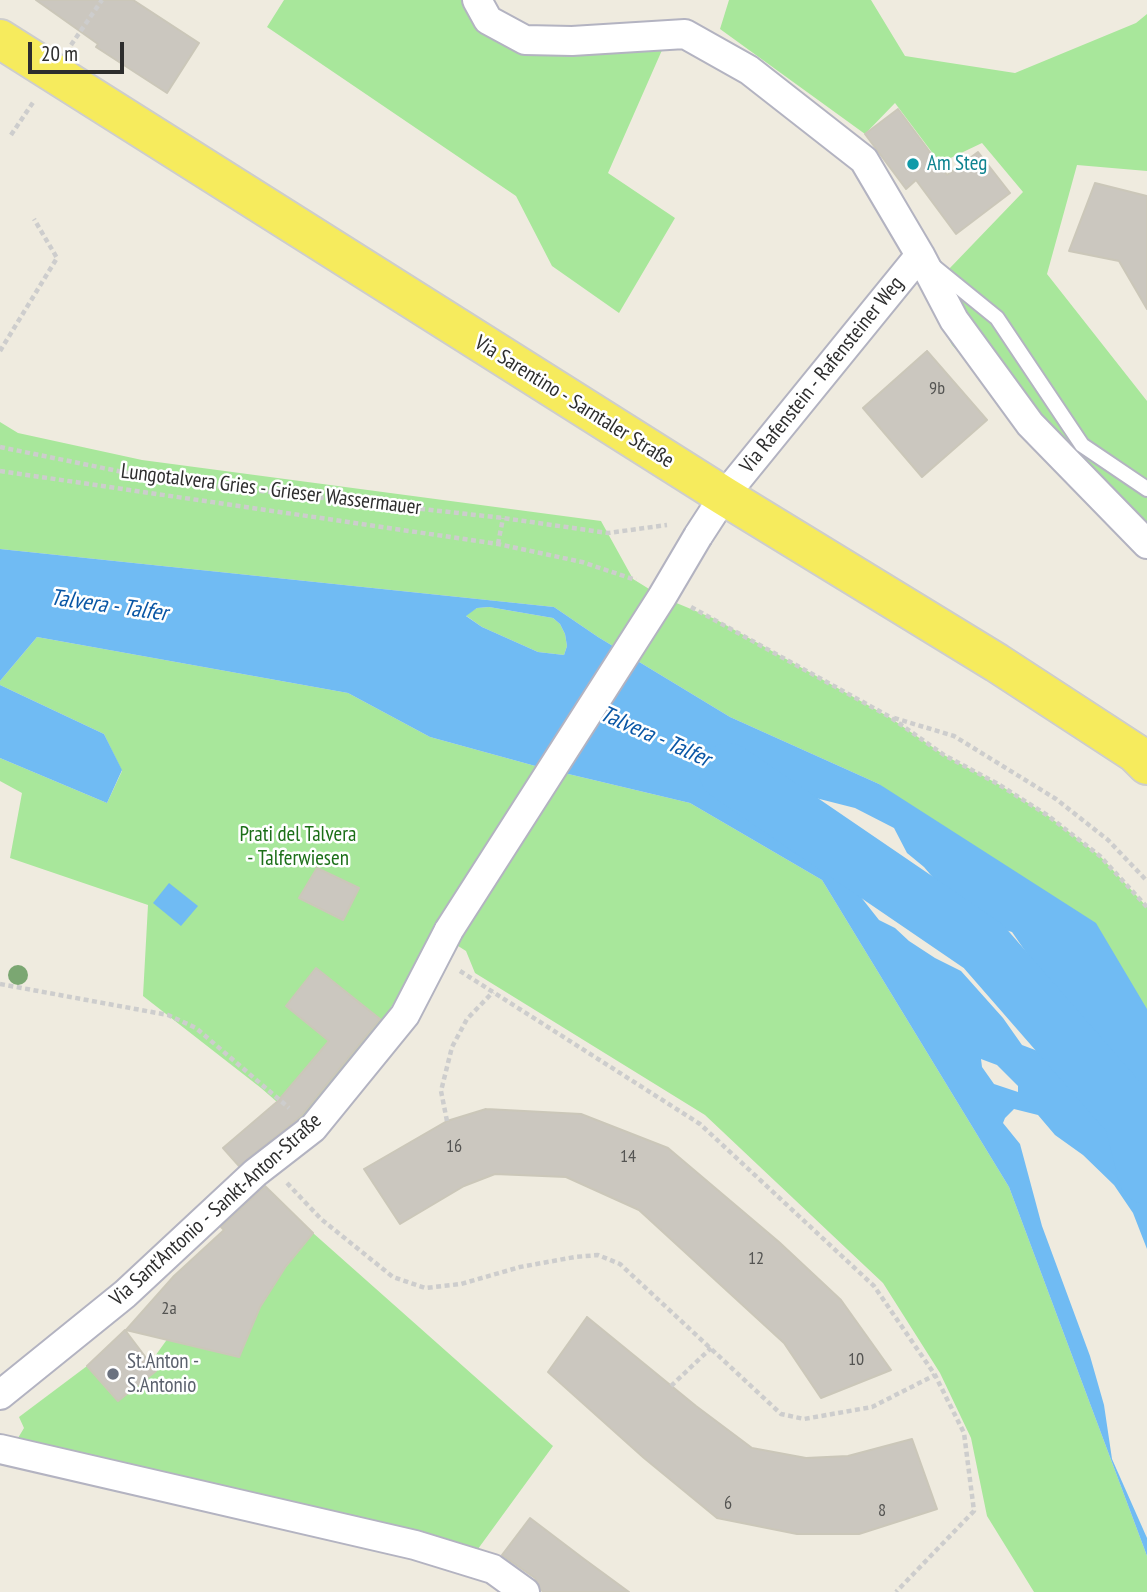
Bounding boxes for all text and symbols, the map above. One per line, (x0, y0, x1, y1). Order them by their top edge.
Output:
scale bar (32, 28, 128, 72)
text: 20 m (41, 40, 78, 67)
place label: Am Steg (927, 151, 987, 177)
marker: Am Steg (905, 156, 921, 172)
street label: Via Rafenstein - Rafensteiner Weg (735, 272, 909, 478)
street label: Via Sarentino - Sarntaler Straße (470, 330, 678, 474)
house number: 9b (929, 378, 945, 400)
street label: Lungotalvera Gries - Grieser Wassermauer (120, 459, 422, 521)
water label: Talvera - Talfer (49, 584, 169, 628)
water label: Talvera - Talfer (596, 700, 714, 774)
park label: Prati del Talvera - Talferwiesen (240, 822, 356, 872)
street label: Via Sant'Antonio - Sankt-Anton-Straße (105, 1108, 327, 1312)
house number: 16 (446, 1136, 462, 1158)
house number: 14 (620, 1146, 636, 1168)
house number: 12 (748, 1248, 764, 1270)
house number: 2a (161, 1298, 177, 1320)
place label: St.Anton - S.Antonio (127, 1349, 199, 1399)
house number: 10 (848, 1349, 864, 1371)
marker: St.Anton - S.Antonio (105, 1366, 121, 1382)
house number: 6 (724, 1493, 732, 1515)
house number: 8 (878, 1500, 886, 1522)

